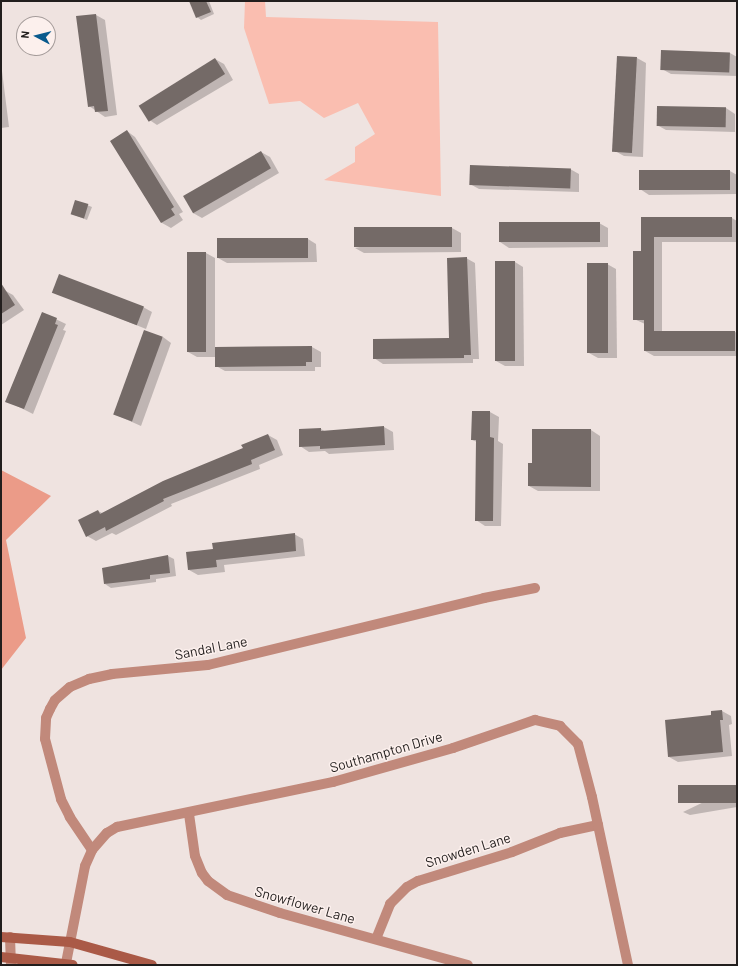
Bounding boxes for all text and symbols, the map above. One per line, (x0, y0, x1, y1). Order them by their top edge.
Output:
north arrow (16, 16, 56, 56)
text: N (18, 30, 31, 39)
street label: Sandal Lane (173, 633, 249, 663)
street label: Southampton Drive (328, 728, 444, 776)
street label: Snowden Lane (423, 829, 513, 871)
street label: Snowflower Lane (253, 883, 357, 927)

